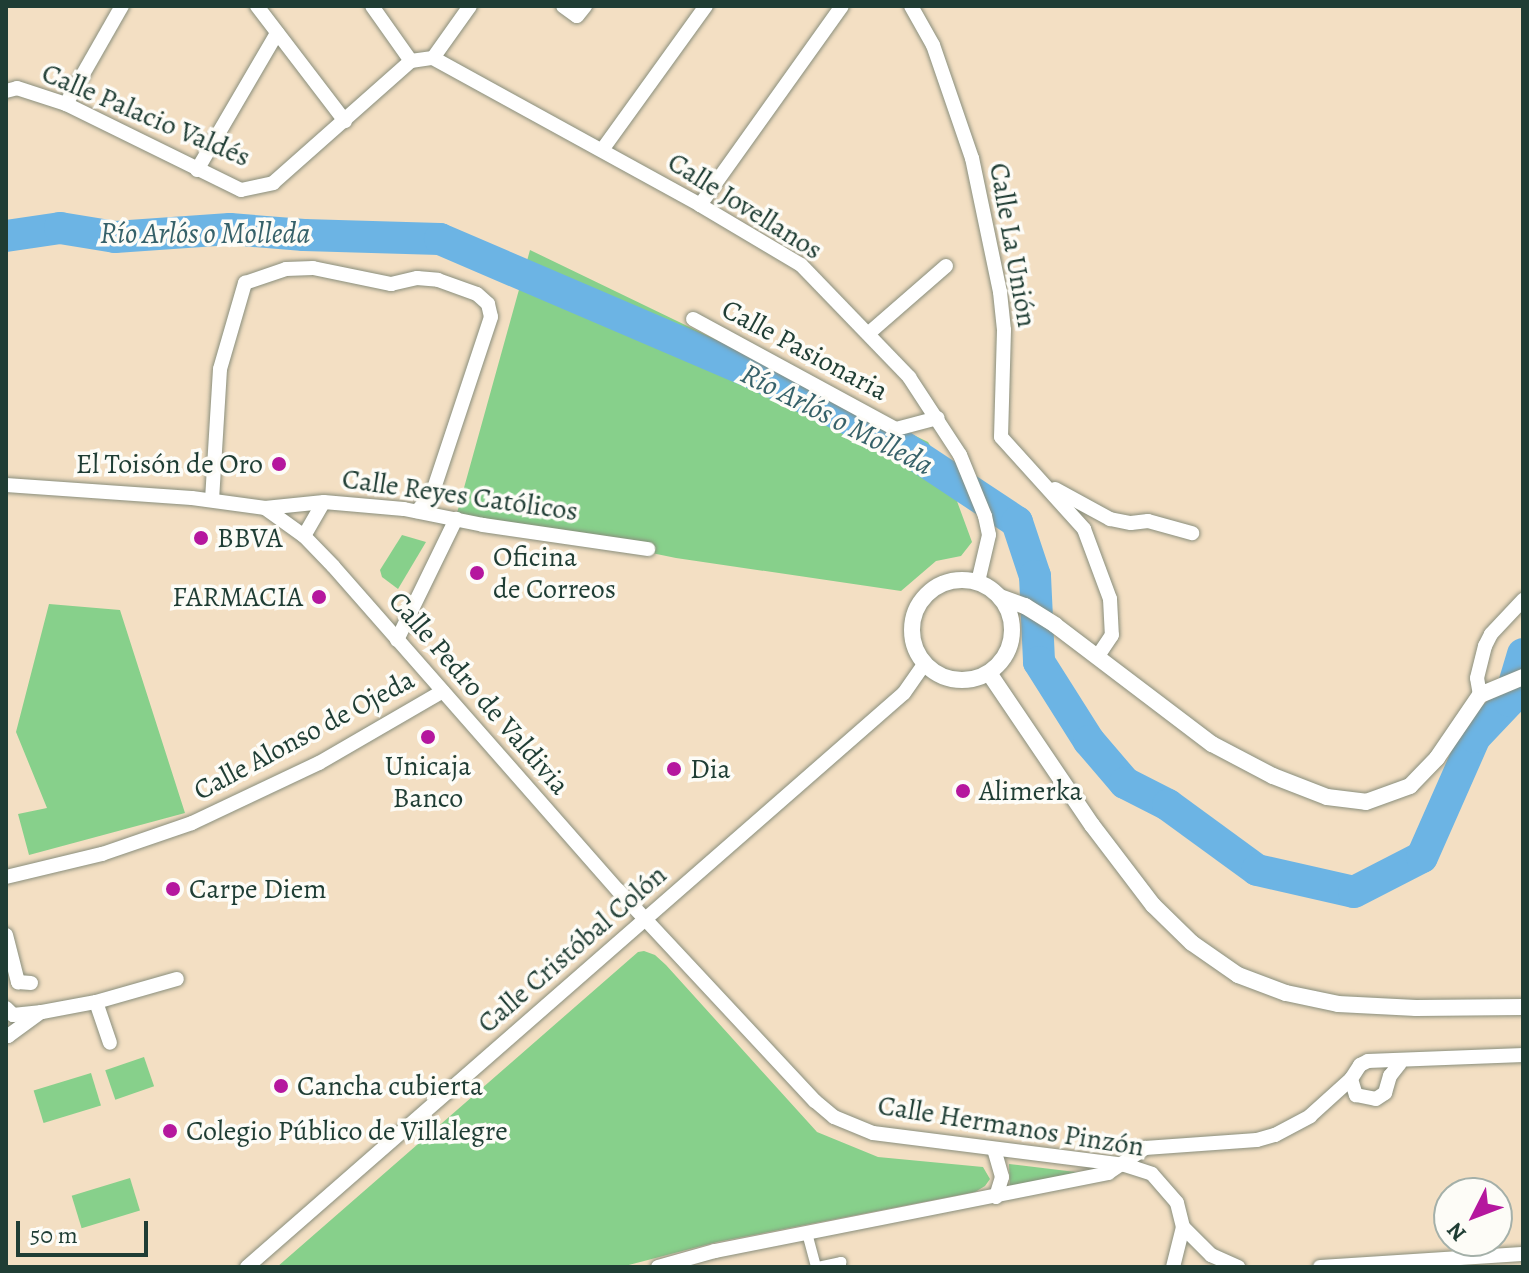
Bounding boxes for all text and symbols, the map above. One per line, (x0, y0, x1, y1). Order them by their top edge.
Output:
street label: Calle Palacio Valdés (37, 56, 255, 174)
street label: Calle Jovellanos (662, 145, 828, 267)
street label: Calle La Unión (982, 160, 1044, 330)
water label: Río Arlós o Molleda (100, 215, 310, 251)
street label: Calle Pasionaria (716, 292, 894, 408)
water label: Río Arlós o Molleda (735, 355, 939, 483)
place label: El Toisón de Oro (76, 447, 263, 481)
marker: El Toisón de Oro (270, 455, 288, 473)
street label: Calle Reyes Católicos (340, 462, 580, 528)
place label: BBVA (217, 521, 283, 555)
marker: BBVA (192, 529, 210, 547)
place label: Oficina de Correos (493, 540, 616, 606)
marker: Oficina de Correos (468, 564, 486, 582)
place label: FARMACIA (172, 580, 303, 614)
street label: Calle Pedro de Valdivia (382, 585, 576, 801)
marker: FARMACIA (310, 588, 328, 606)
street label: Calle Alonso de Ojeda (188, 663, 420, 807)
marker: Unicaja Banco (419, 728, 437, 746)
place label: Unicaja Banco (385, 749, 471, 815)
place label: Dia (690, 752, 731, 786)
marker: Dia (665, 760, 683, 778)
place label: Alimerka (979, 774, 1082, 808)
marker: Alimerka (954, 782, 972, 800)
street label: Calle Cristóbal Colón (471, 858, 673, 1040)
place label: Carpe Diem (189, 872, 327, 906)
marker: Carpe Diem (164, 880, 182, 898)
place label: Cancha cubierta (297, 1069, 483, 1103)
marker: Cancha cubierta (272, 1077, 290, 1095)
street label: Calle Hermanos Pinzón (875, 1088, 1147, 1164)
place label: Colegio Público de Villalegre (186, 1114, 508, 1148)
marker: Colegio Público de Villalegre (161, 1122, 179, 1140)
north arrow (1433, 1177, 1513, 1257)
scale bar (20, 1205, 152, 1255)
text: N (1440, 1216, 1473, 1248)
text: 50 m (30, 1219, 78, 1251)

